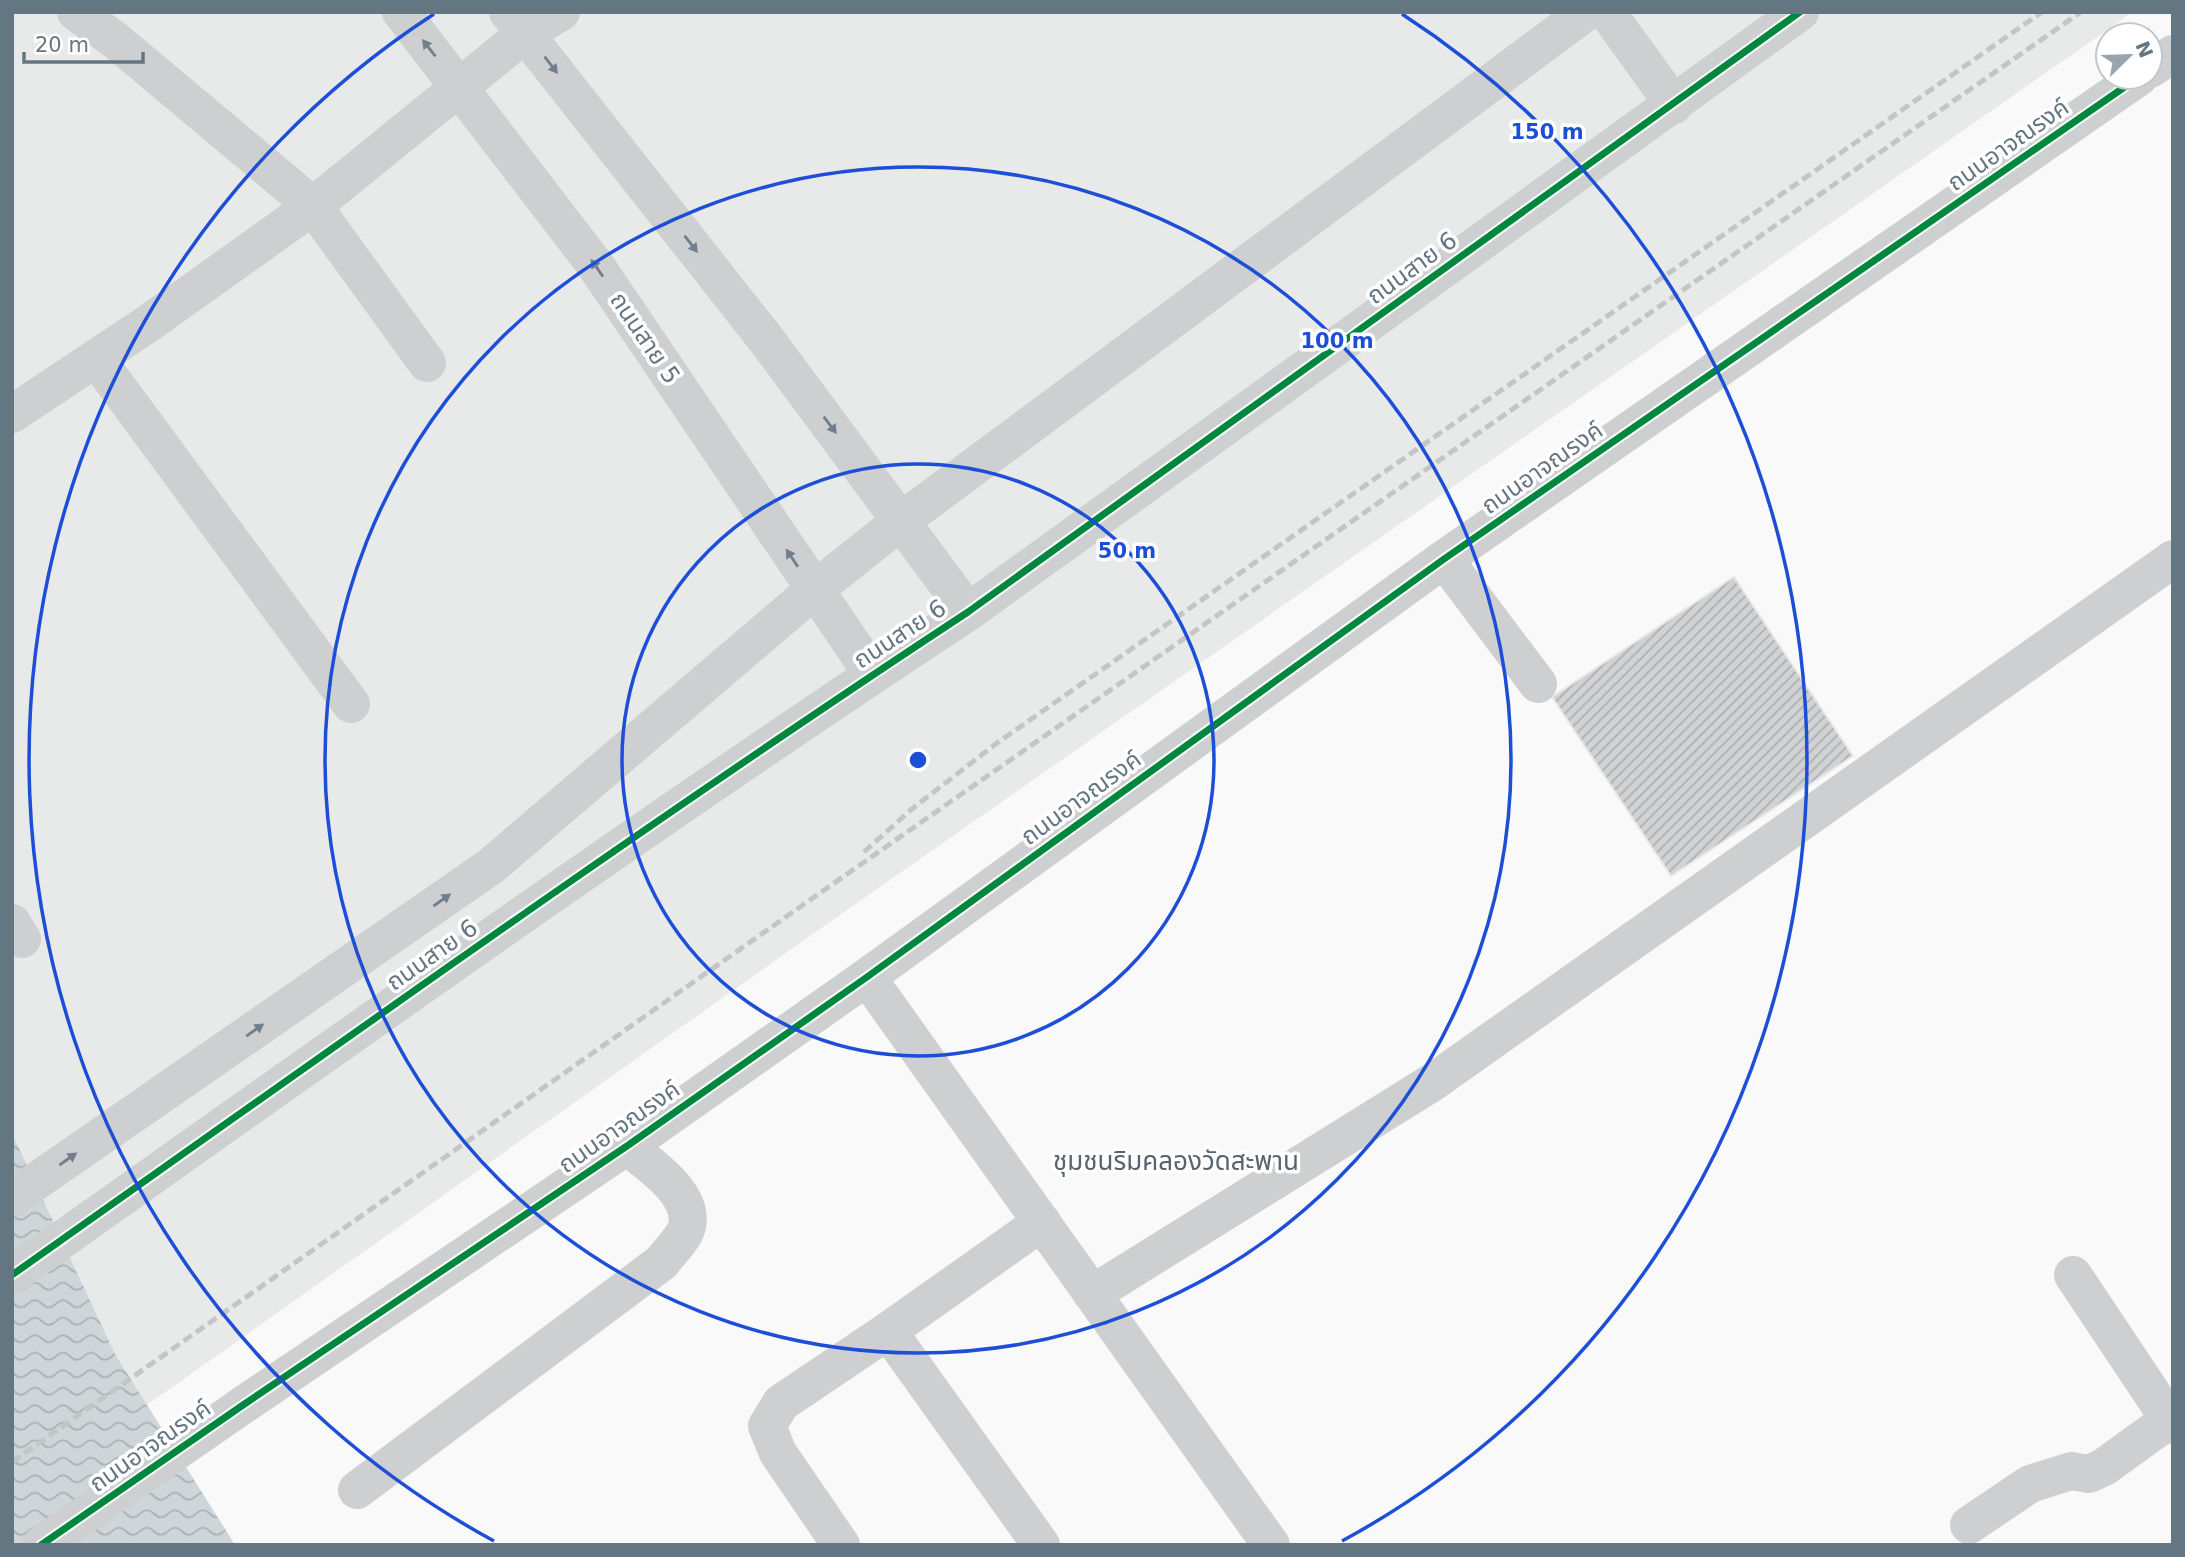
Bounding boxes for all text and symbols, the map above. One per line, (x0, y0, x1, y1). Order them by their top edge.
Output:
scale bar (24, 21, 144, 65)
north arrow (2094, 21, 2164, 91)
text: 20 m (35, 33, 89, 57)
text: N (2131, 38, 2158, 61)
one-way arrow (422, 40, 437, 57)
one-way arrow (544, 56, 558, 74)
street label: ถนนอาจณรงค์ (1942, 93, 2074, 197)
text: 150 m (1510, 120, 1584, 144)
street label: ถนนสาย 6 (1361, 226, 1463, 310)
one-way arrow (684, 235, 699, 253)
one-way arrow (590, 259, 604, 277)
street label: ถนนสาย 5 (604, 287, 686, 389)
text: 100 m (1300, 329, 1374, 353)
one-way arrow (822, 416, 836, 434)
street label: ถนนอาจณรงค์ (1476, 416, 1608, 520)
text: 50 m (1098, 539, 1156, 563)
one-way arrow (786, 548, 799, 568)
street label: ถนนสาย 6 (849, 594, 951, 674)
street label: ถนนอาจณรงค์ (1016, 745, 1146, 851)
centre of rings (906, 748, 930, 772)
one-way arrow (433, 893, 451, 907)
street label: ถนนสาย 6 (381, 914, 483, 996)
one-way arrow (246, 1023, 264, 1037)
street label: ถนนอาจณรงค์ (553, 1075, 685, 1179)
district label: ชุมชนริมคลองวัดสะพาน (1053, 1146, 1299, 1177)
one-way arrow (59, 1152, 77, 1166)
street label: ถนนอาจณรงค์ (84, 1394, 216, 1498)

